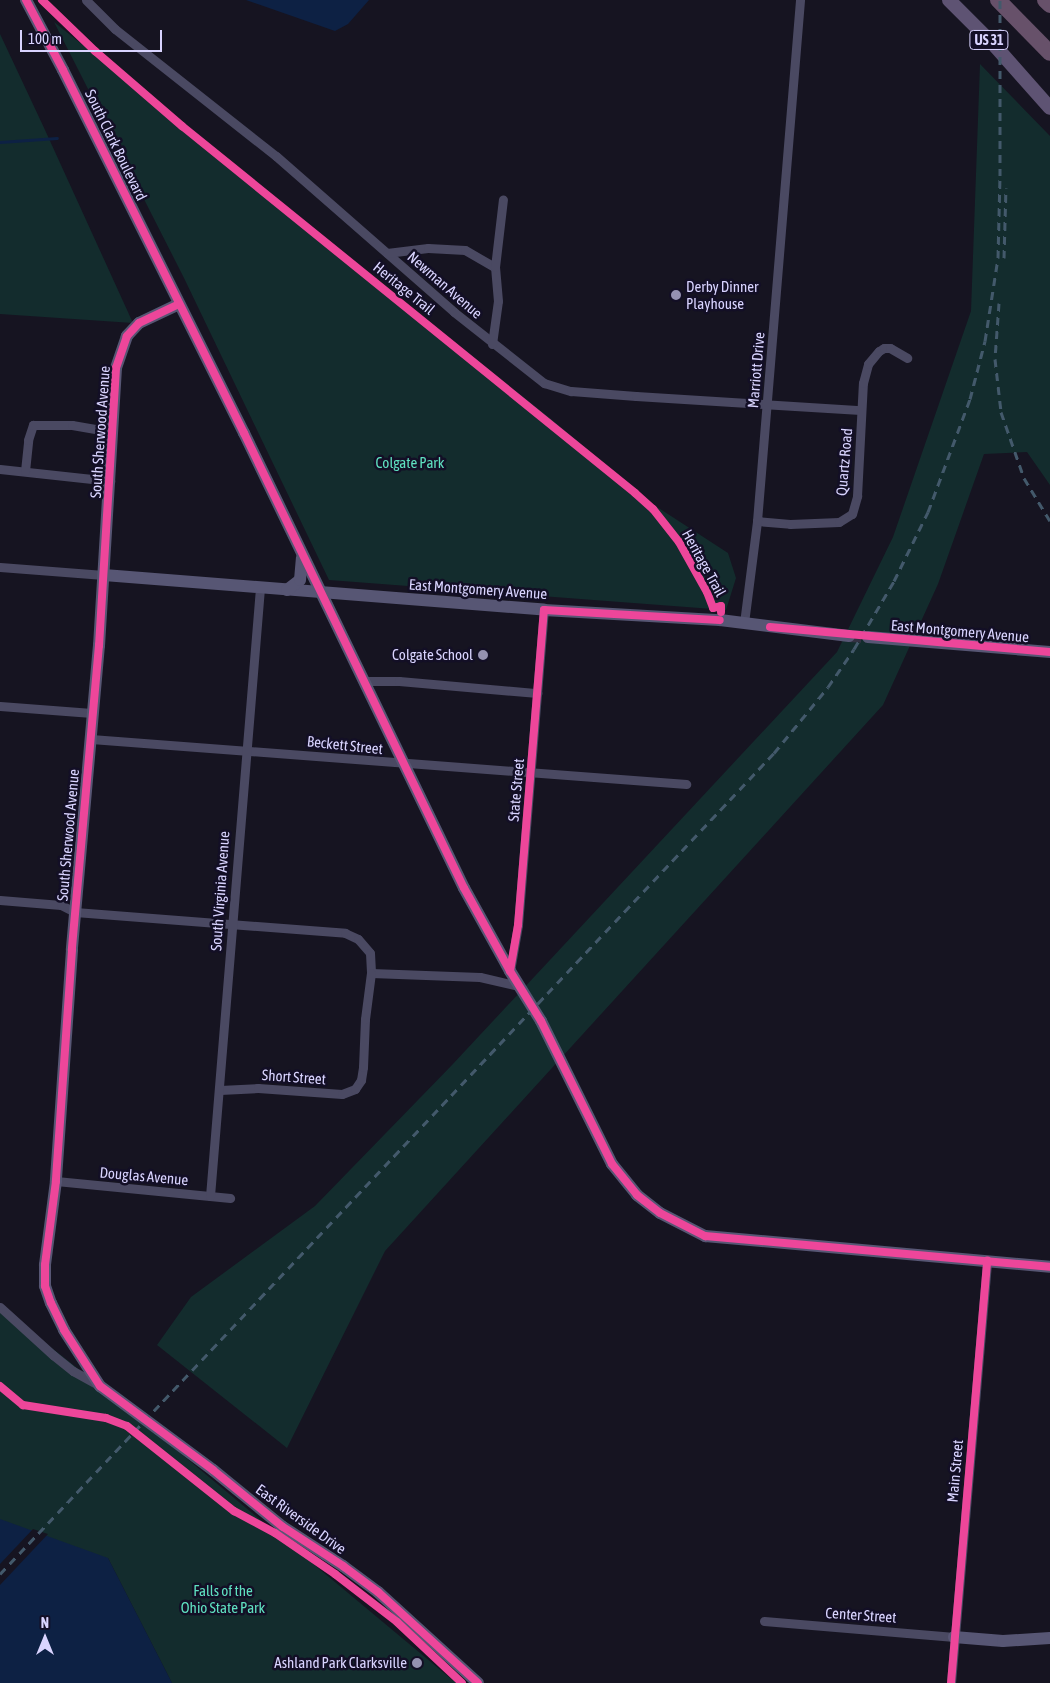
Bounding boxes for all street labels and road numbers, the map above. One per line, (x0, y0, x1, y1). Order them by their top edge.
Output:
road number: US 31 (969, 28, 1009, 52)
street label: South Clark Boulevard (81, 86, 151, 204)
street label: Newman Avenue (404, 248, 486, 322)
street label: Heritage Trail (370, 258, 438, 318)
street label: Marriott Drive (744, 331, 768, 409)
street label: South Sherwood Avenue (86, 365, 114, 499)
street label: Quartz Road (832, 428, 856, 496)
street label: Heritage Trail (678, 526, 730, 600)
street label: East Montgomery Avenue (408, 575, 548, 603)
street label: East Montgomery Avenue (890, 616, 1030, 646)
street label: Beckett Street (306, 732, 384, 758)
street label: State Street (504, 758, 528, 822)
street label: South Sherwood Avenue (53, 768, 83, 902)
street label: South Virginia Avenue (207, 830, 233, 952)
street label: Short Street (261, 1066, 327, 1088)
street label: Douglas Avenue (99, 1163, 189, 1189)
street label: Main Street (943, 1439, 967, 1503)
street label: East Riverside Drive (252, 1480, 350, 1558)
street label: Center Street (825, 1604, 897, 1626)

